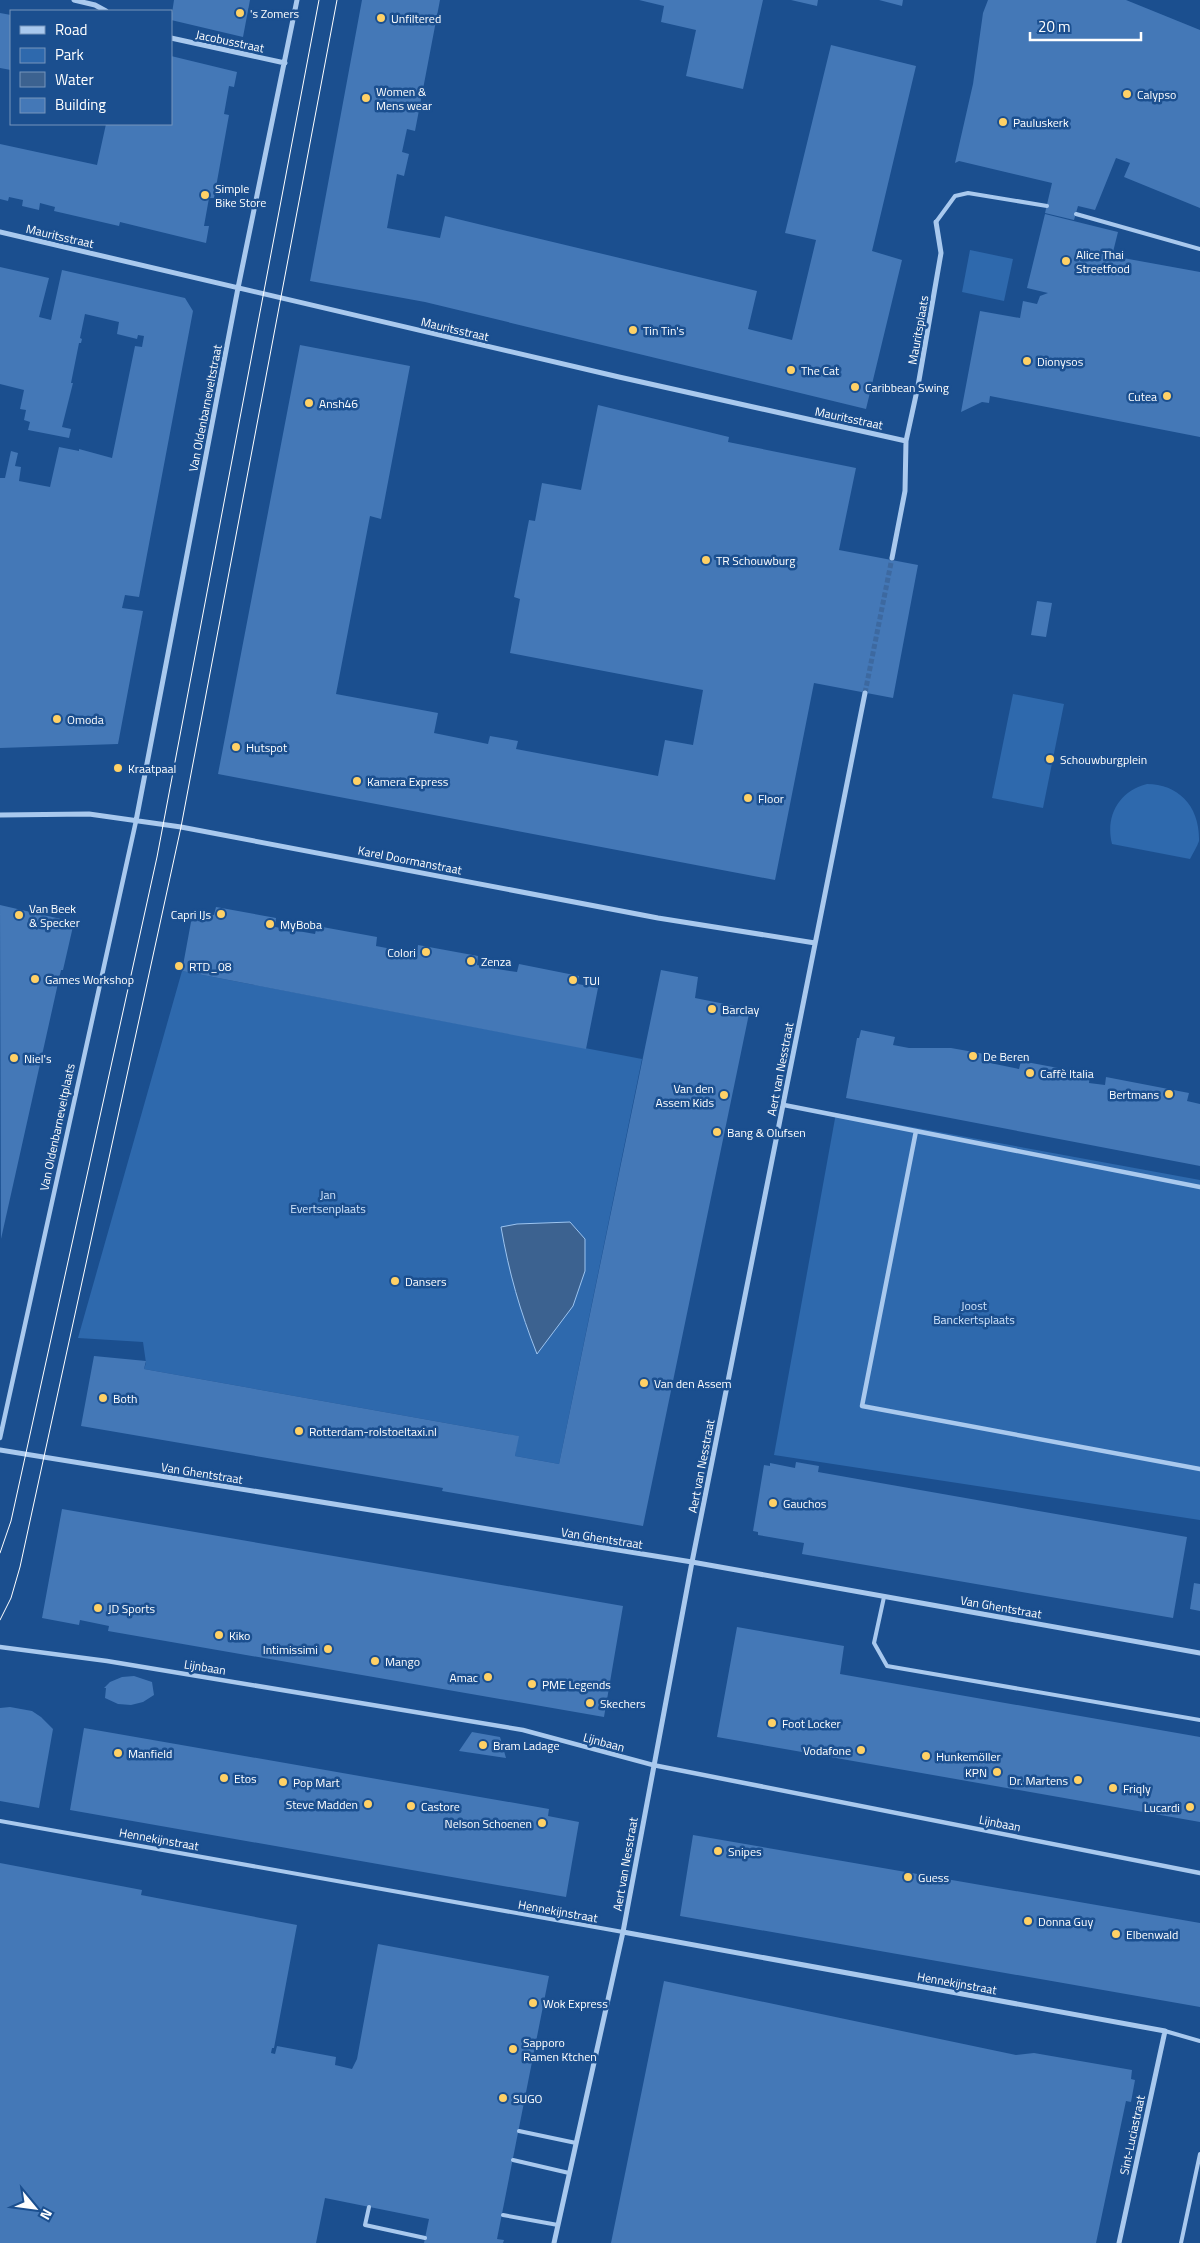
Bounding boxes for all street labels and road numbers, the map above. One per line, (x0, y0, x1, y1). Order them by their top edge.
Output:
street label: Jacobusstraat (194, 24, 267, 58)
street label: Mauritsstraat (24, 219, 97, 253)
street label: Mauritsplaats (903, 293, 934, 366)
street label: Mauritsstraat (419, 312, 492, 346)
street label: Van Oldenbarneveltstraat (183, 342, 227, 473)
street label: Mauritsstraat (813, 402, 886, 435)
street label: Karel Doormanstraat (356, 841, 464, 880)
street label: Aert van Nesstraat (762, 1020, 799, 1117)
street label: Van Oldenbarneveltplaats (34, 1061, 80, 1192)
street label: Aert van Nesstraat (683, 1417, 720, 1514)
street label: Van Ghentstraat (160, 1457, 245, 1489)
street label: Van Ghentstraat (560, 1522, 645, 1554)
street label: Van Ghentstraat (959, 1590, 1044, 1624)
street label: Lijnbaan (183, 1654, 227, 1680)
street label: Lijnbaan (581, 1727, 627, 1757)
street label: Lijnbaan (977, 1810, 1023, 1836)
street label: Aert van Nesstraat (607, 1815, 643, 1912)
street label: Hennekijnstraat (118, 1823, 201, 1855)
street label: Hennekijnstraat (517, 1895, 600, 1927)
street label: Hennekijnstraat (916, 1967, 999, 1999)
street label: Sint-Luciastraat (1114, 2093, 1150, 2177)

